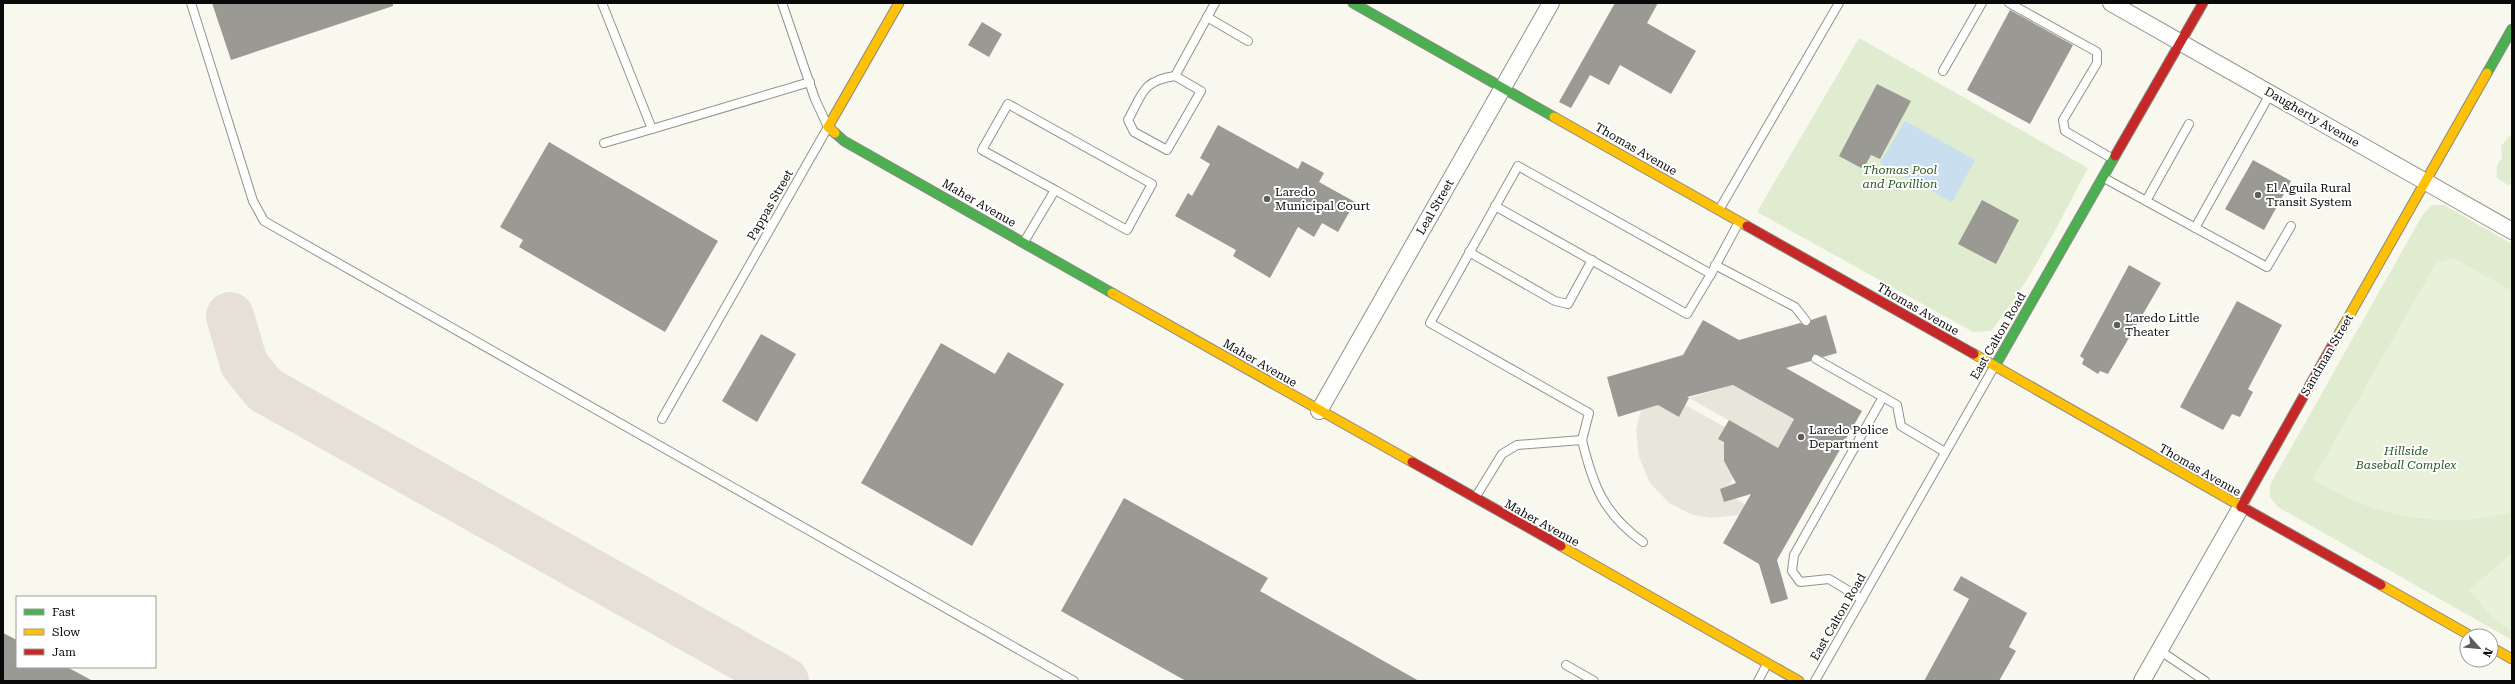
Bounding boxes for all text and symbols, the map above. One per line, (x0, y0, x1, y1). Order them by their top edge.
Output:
street label: Daugherty Avenue (2262, 84, 2362, 150)
street label: Thomas Avenue (1593, 120, 1680, 178)
park label: Thomas Pool and Pavillion (1862, 163, 1938, 191)
street label: Pappas Street (744, 167, 796, 243)
street label: Maher Avenue (939, 176, 1019, 230)
street label: Leal Street (1414, 176, 1457, 237)
place label: El Aguila Rural Transit System (2266, 181, 2352, 209)
place label: Laredo Municipal Court (1275, 185, 1371, 213)
marker: El Aguila Rural Transit System (2253, 190, 2263, 200)
marker: Laredo Municipal Court (1262, 194, 1272, 204)
street label: Thomas Avenue (1875, 280, 1962, 338)
street label: East Calton Road (1967, 290, 2029, 382)
place label: Laredo Little Theater (2125, 311, 2200, 339)
street label: Sandman Street (2298, 311, 2356, 398)
marker: Laredo Little Theater (2112, 320, 2122, 330)
street label: Maher Avenue (1220, 336, 1300, 390)
place label: Laredo Police Department (1809, 423, 1889, 451)
marker: Laredo Police Department (1796, 432, 1806, 442)
street label: Thomas Avenue (2157, 441, 2244, 499)
park label: Hillside Baseball Complex (2355, 444, 2456, 472)
street label: Maher Avenue (1502, 497, 1582, 549)
street label: East Calton Road (1807, 571, 1869, 663)
legend (16, 596, 156, 668)
text: Fast (52, 605, 76, 619)
text: Slow (52, 625, 80, 639)
north arrow (2459, 628, 2499, 668)
text: Jam (52, 645, 76, 659)
text: N (2480, 646, 2495, 660)

